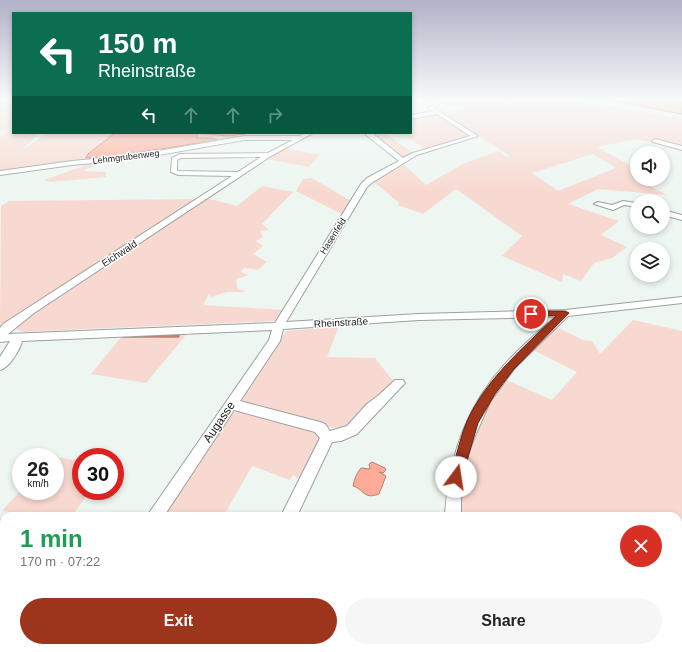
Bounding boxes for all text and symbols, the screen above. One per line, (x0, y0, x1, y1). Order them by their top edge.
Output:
icon: left (32, 28, 84, 80)
text: 150 m (98, 28, 177, 59)
text: Rheinstraße (98, 61, 196, 81)
icon: left (138, 104, 160, 126)
icon: ahead (180, 104, 202, 126)
icon: ahead (222, 104, 244, 126)
icon: right (264, 104, 286, 126)
map controls (630, 146, 670, 282)
button: sound (630, 146, 670, 186)
street label: Lehmgrubenweg (92, 148, 160, 166)
button: search (630, 194, 670, 234)
street label: Hasenfeld (318, 216, 348, 256)
street label: Eichwald (99, 238, 139, 269)
button: layers (630, 242, 670, 282)
pin (514, 297, 548, 331)
icon: arrive (520, 303, 542, 325)
street label: Rheinstraße (314, 316, 369, 329)
street label: Augasse (200, 398, 238, 445)
speed limit sign: 30 (72, 448, 124, 500)
position arrow (435, 456, 477, 498)
text: 26 (27, 458, 49, 480)
text: km/h (27, 478, 49, 489)
text: 1 min (20, 525, 83, 552)
button: close (620, 525, 662, 567)
text: 170 m · 07:22 (20, 554, 100, 569)
button: Exit (20, 598, 337, 644)
button: Share (345, 598, 662, 644)

